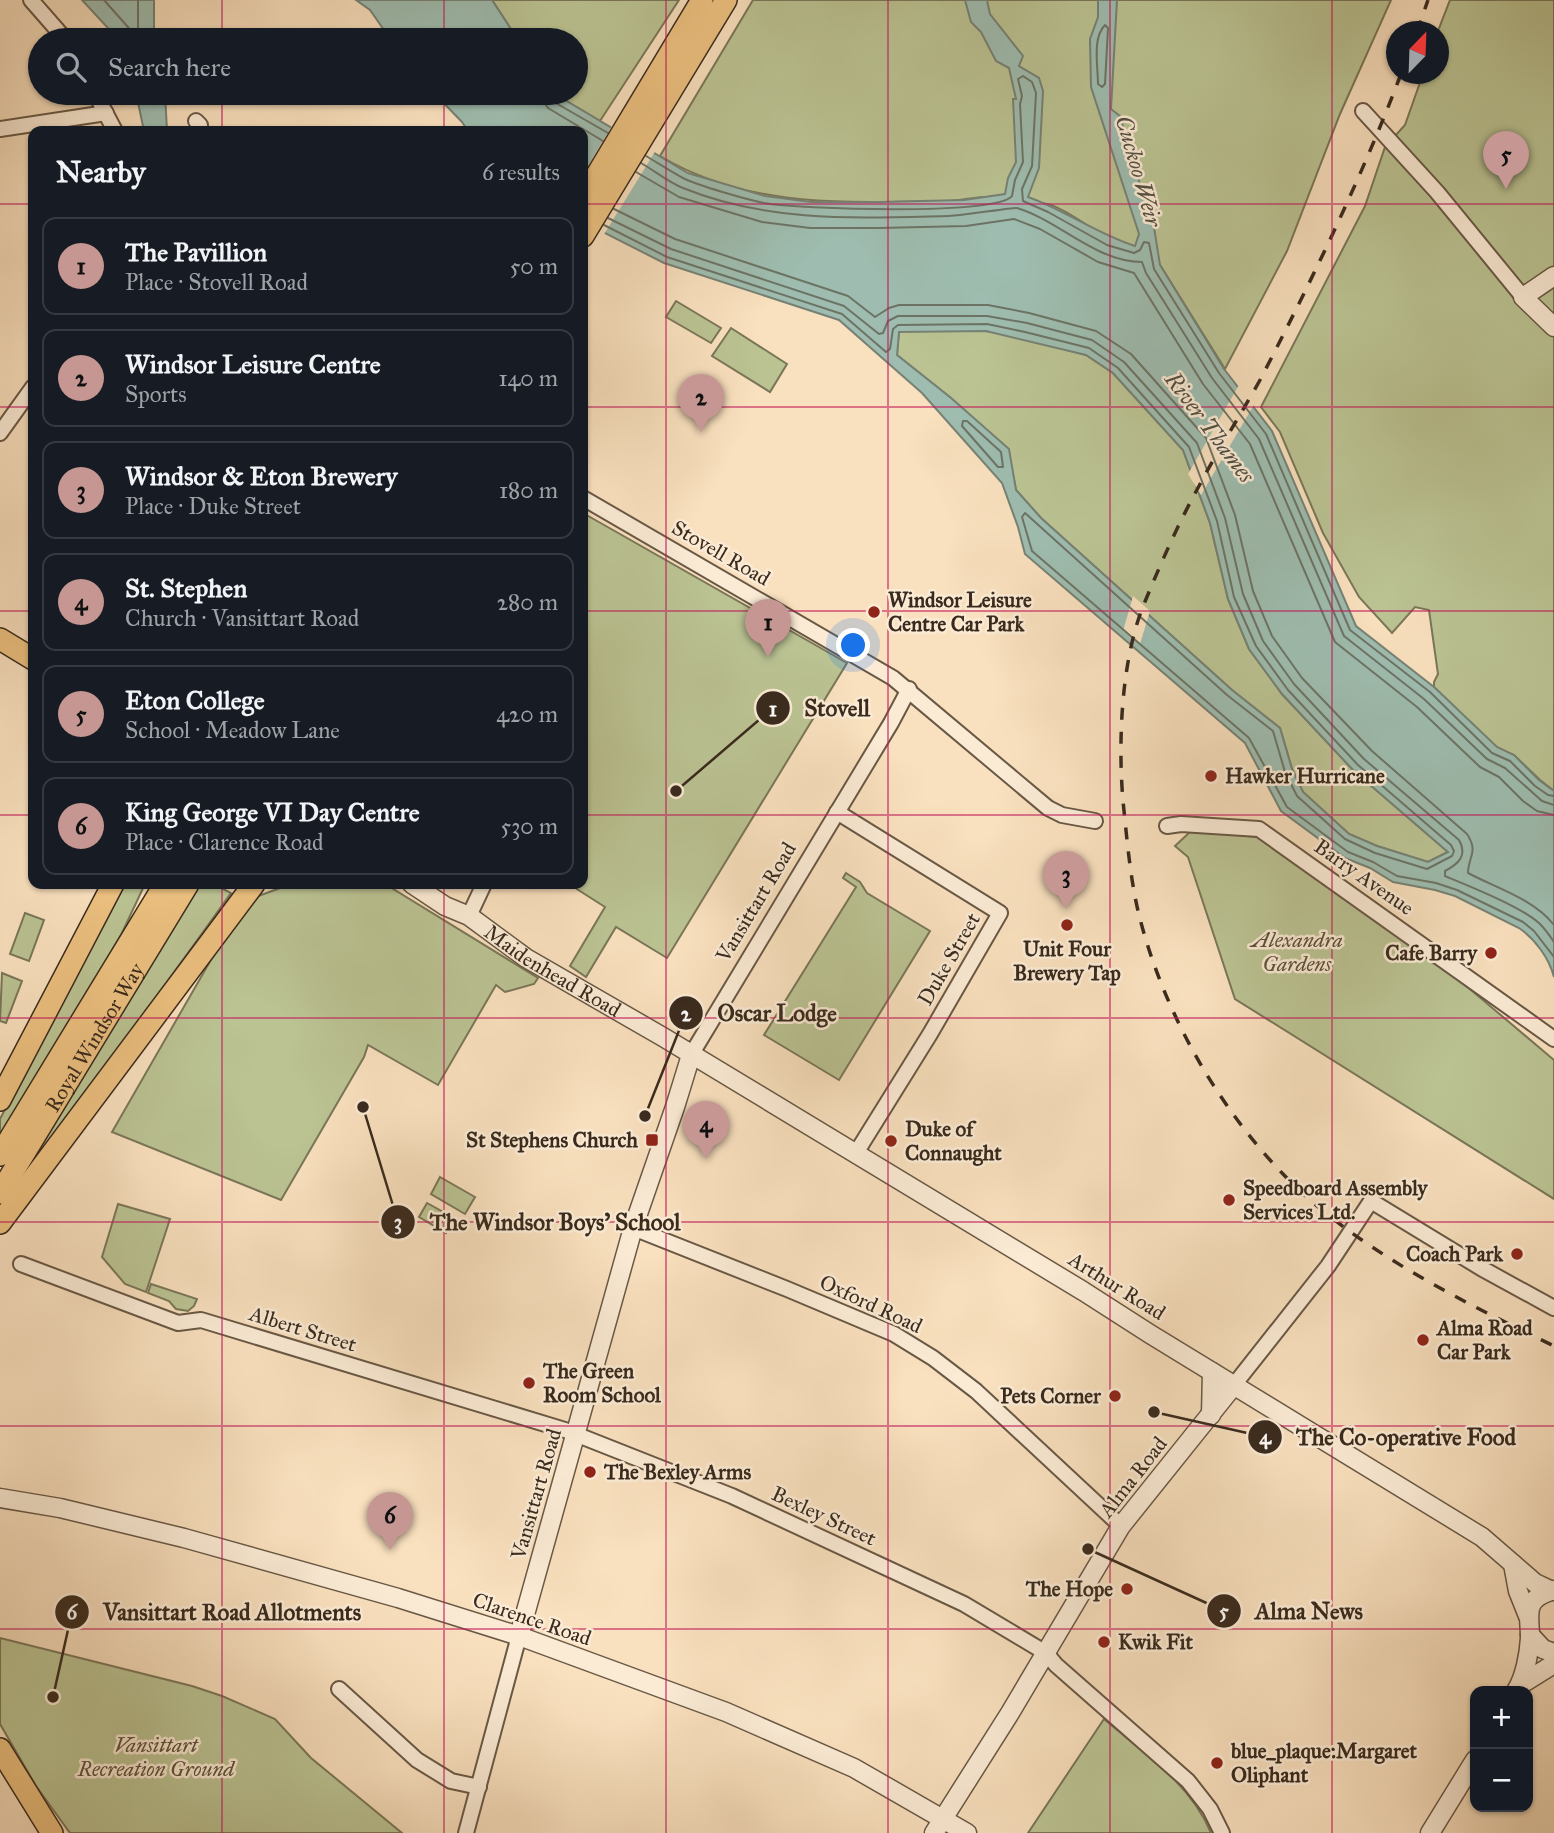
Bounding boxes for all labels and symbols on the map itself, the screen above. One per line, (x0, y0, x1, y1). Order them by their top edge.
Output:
north arrow (1386, 21, 1449, 84)
water label: Cuckoo Weir (1110, 112, 1169, 231)
pin: 5 (1483, 131, 1529, 189)
water label: River Thames (1159, 365, 1261, 488)
pin: 2 (678, 374, 724, 432)
street label: Stovell Road (667, 514, 775, 592)
place label: Windsor Leisure Centre Car Park (888, 587, 1032, 637)
pin: 1 (745, 599, 791, 657)
marker: Windsor Leisure Centre Car Park (866, 604, 882, 620)
your location (836, 628, 870, 662)
callout: Stovell (755, 686, 884, 730)
text: Stovell (804, 694, 871, 722)
text: 1 (769, 696, 777, 722)
place label: Hawker Hurricane (1225, 763, 1385, 789)
marker: Hawker Hurricane (1203, 768, 1219, 784)
street label: Barry Avenue (1309, 833, 1419, 921)
street label: Vansittart Road (710, 837, 802, 967)
pin: 3 (1043, 851, 1089, 909)
street label: Duke Street (912, 908, 986, 1010)
marker: Unit Four Brewery Tap (1059, 917, 1075, 933)
street label: Maidenhead Road (479, 919, 626, 1023)
park label: Alexandra Gardens (1249, 927, 1343, 977)
place label: Unit Four Brewery Tap (1013, 936, 1121, 986)
place label: Cafe Barry (1385, 940, 1478, 966)
marker: Cafe Barry (1483, 945, 1499, 961)
street label: Royal Windsor Way (39, 957, 150, 1117)
callout: Oscar Lodge (668, 991, 851, 1035)
text: Oscar Lodge (717, 999, 837, 1028)
text: 2 (681, 1001, 692, 1027)
pin: 4 (683, 1101, 729, 1159)
place label: Duke of Connaught (905, 1116, 1002, 1166)
place label: St Stephens Church (466, 1127, 638, 1153)
marker: St Stephens Church (644, 1132, 660, 1148)
marker: Duke of Connaught (883, 1133, 899, 1149)
place label: Speedboard Assembly Services Ltd. (1243, 1175, 1428, 1225)
marker: Speedboard Assembly Services Ltd. (1221, 1192, 1237, 1208)
callout: The Windsor Boys' School (380, 1200, 694, 1244)
text: The Windsor Boys' School (429, 1208, 681, 1237)
text: 3 (394, 1209, 402, 1235)
place label: Coach Park (1406, 1241, 1504, 1267)
street label: Arthur Road (1063, 1245, 1171, 1326)
marker: Coach Park (1509, 1246, 1525, 1262)
street label: Oxford Road (815, 1269, 927, 1339)
street label: Albert Street (245, 1300, 360, 1358)
place label: Alma Road Car Park (1435, 1315, 1533, 1365)
marker: Alma Road Car Park (1415, 1332, 1431, 1348)
place label: The Green Room School (542, 1358, 662, 1408)
marker: The Green Room School (521, 1375, 537, 1391)
place label: Pets Corner (1000, 1383, 1102, 1409)
marker: Pets Corner (1107, 1388, 1123, 1404)
callout: The Co-operative Food (1247, 1415, 1530, 1459)
text: The Co-operative Food (1295, 1423, 1517, 1452)
text: 4 (1259, 1424, 1272, 1450)
street label: Vansittart Road (505, 1425, 567, 1563)
street label: Alma Road (1093, 1431, 1173, 1523)
place label: The Bexley Arms (603, 1459, 751, 1485)
marker: The Bexley Arms (582, 1464, 598, 1480)
street label: Bexley Street (767, 1480, 881, 1552)
pin: 6 (367, 1492, 413, 1550)
place label: The Hope (1025, 1576, 1113, 1602)
marker: The Hope (1119, 1581, 1135, 1597)
street label: Clarence Road (469, 1587, 595, 1652)
callout: Alma News (1207, 1589, 1377, 1633)
callout: Vansittart Road Allotments (54, 1590, 375, 1634)
text: Alma News (1253, 1597, 1364, 1625)
text: Vansittart Road Allotments (102, 1598, 362, 1626)
text: 5 (1219, 1598, 1229, 1624)
text: 6 (67, 1599, 79, 1625)
place label: Kwik Fit (1118, 1629, 1193, 1655)
marker: Kwik Fit (1096, 1634, 1112, 1650)
park label: Vansittart Recreation Ground (77, 1732, 236, 1782)
place label: blue_plaque:Margaret Oliphant (1230, 1738, 1418, 1788)
marker: blue_plaque:Margaret Oliphant (1209, 1755, 1225, 1771)

